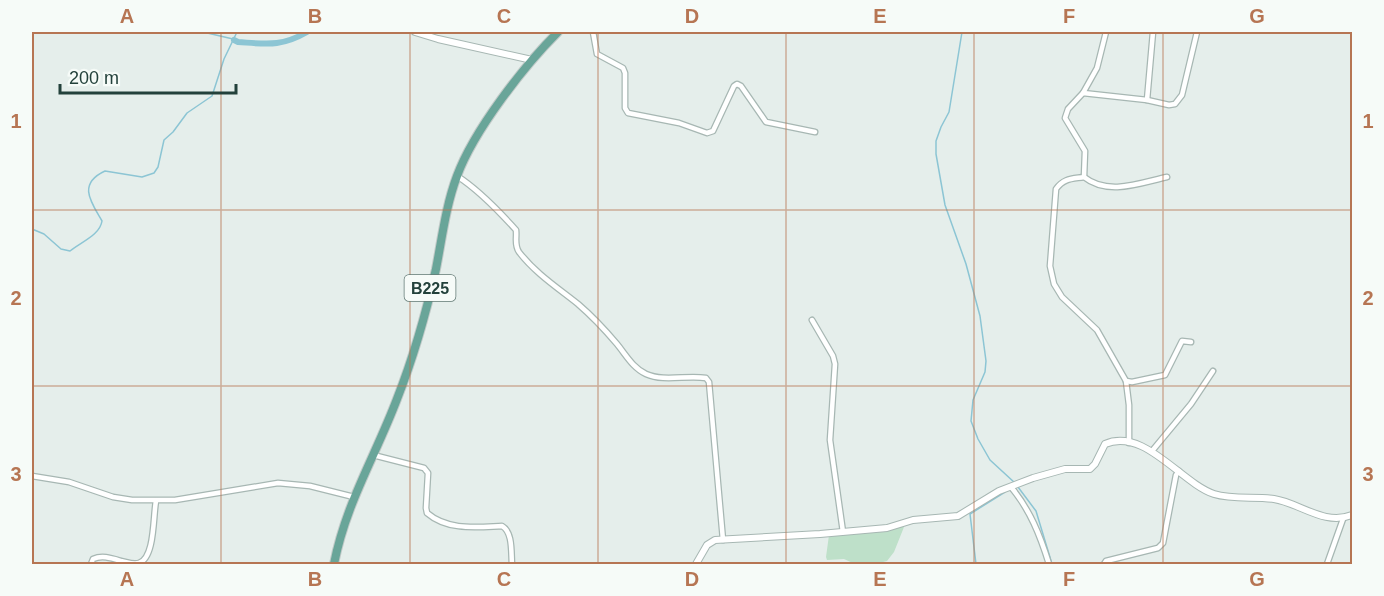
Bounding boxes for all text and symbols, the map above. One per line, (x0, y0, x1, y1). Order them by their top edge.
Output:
text: A (120, 5, 134, 27)
text: B (308, 5, 322, 27)
text: C (497, 5, 511, 27)
text: D (685, 5, 699, 27)
text: E (873, 5, 887, 27)
text: F (1063, 5, 1075, 27)
text: G (1249, 5, 1265, 27)
scale bar (60, 57, 236, 95)
text: 200 m (69, 68, 119, 88)
text: 1 (10, 110, 22, 132)
text: 1 (1362, 110, 1374, 132)
road number: B225 (404, 275, 456, 301)
text: 2 (10, 287, 22, 309)
text: 2 (1362, 287, 1374, 309)
text: 3 (10, 463, 22, 485)
text: 3 (1362, 463, 1374, 485)
text: A (120, 568, 134, 590)
text: B (308, 568, 322, 590)
text: C (497, 568, 511, 590)
text: D (685, 568, 699, 590)
text: E (873, 568, 887, 590)
text: F (1063, 568, 1075, 590)
text: G (1249, 568, 1265, 590)

